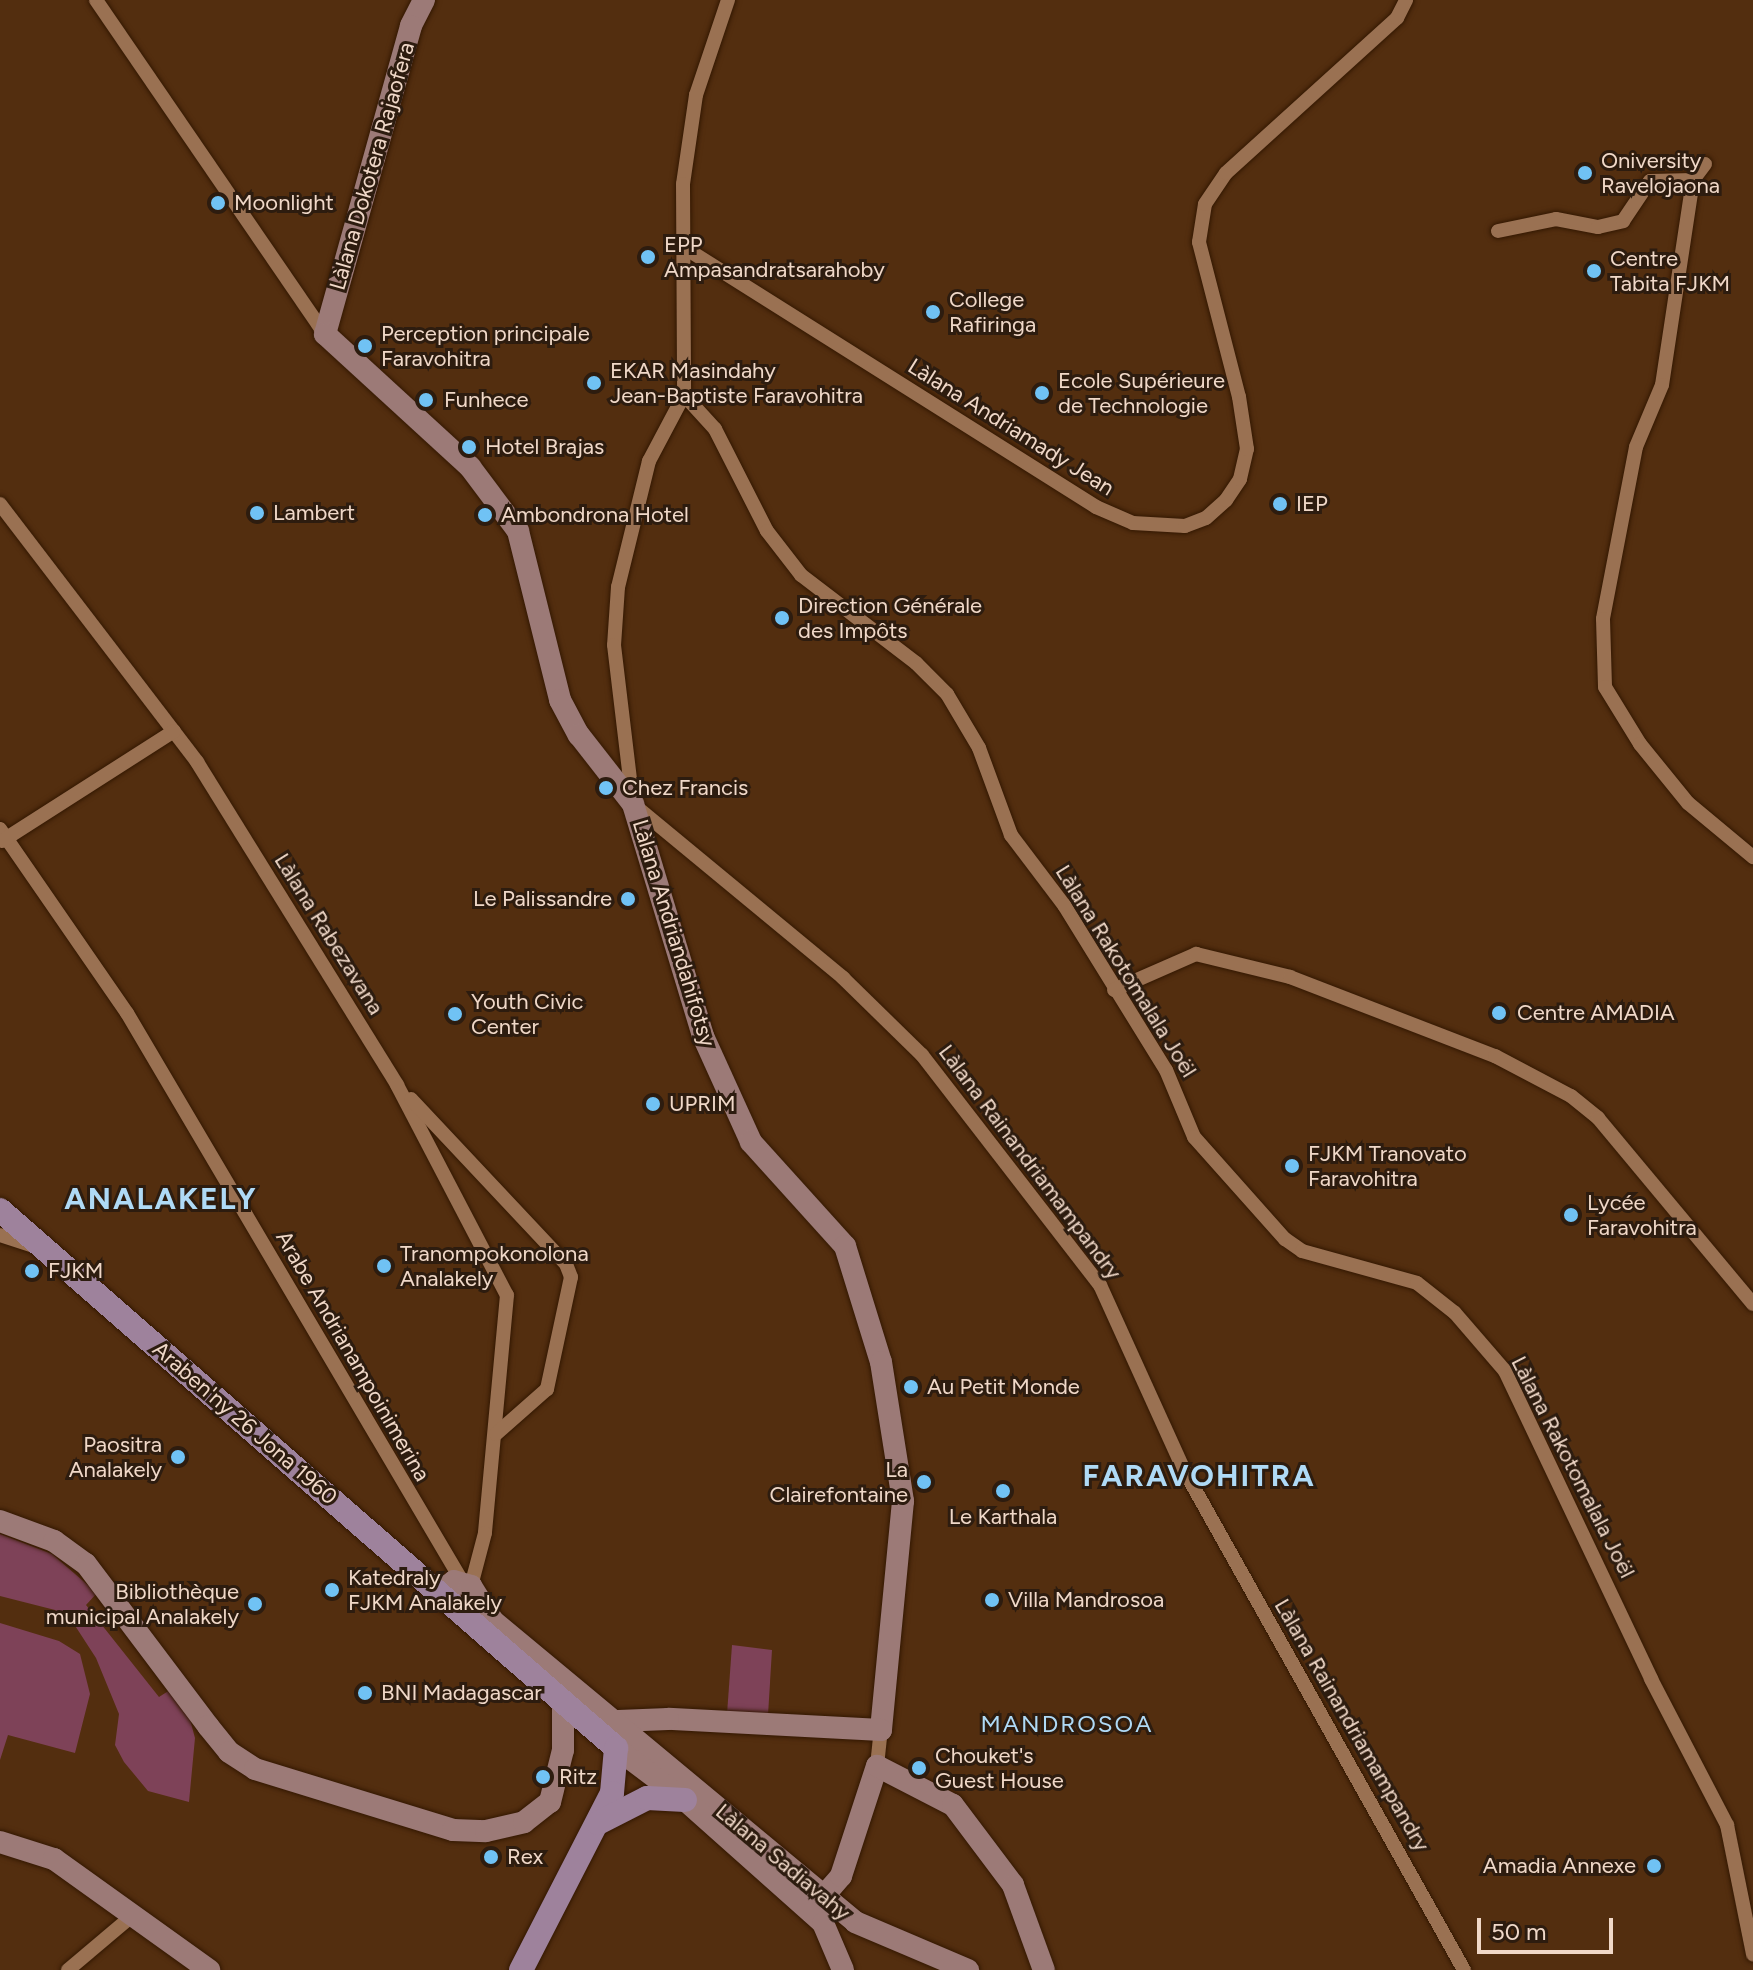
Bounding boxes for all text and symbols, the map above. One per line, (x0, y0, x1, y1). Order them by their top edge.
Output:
street label: Làlana Dokotera Rajaofera (324, 39, 420, 293)
place label: Oniversity Ravelojaona (1601, 147, 1720, 198)
marker: Oniversity Ravelojaona (1576, 164, 1594, 182)
place label: Moonlight (234, 190, 334, 216)
marker: Moonlight (209, 194, 227, 212)
place label: EPP Ampasandratsarahoby (664, 231, 885, 282)
place label: Centre Tabita FJKM (1610, 245, 1730, 296)
marker: EPP Ampasandratsarahoby (639, 248, 657, 266)
marker: Centre Tabita FJKM (1585, 262, 1603, 280)
place label: College Rafiringa (949, 286, 1036, 338)
marker: College Rafiringa (924, 303, 942, 321)
place label: Perception principale Faravohitra (381, 320, 590, 372)
marker: Perception principale Faravohitra (356, 337, 374, 355)
street label: Làlana Andriamady Jean (903, 353, 1119, 501)
place label: EKAR Masindahy Jean-Baptiste Faravohitra (610, 357, 863, 408)
place label: Ecole Supérieure de Technologie (1058, 367, 1225, 418)
marker: EKAR Masindahy Jean-Baptiste Faravohitra (585, 374, 603, 392)
marker: Ecole Supérieure de Technologie (1033, 384, 1051, 402)
place label: Funhece (444, 387, 528, 413)
marker: Funhece (415, 389, 437, 411)
place label: Hotel Brajas (485, 434, 604, 460)
marker: Hotel Brajas (460, 438, 478, 456)
place label: IEP (1296, 491, 1328, 517)
marker: IEP (1271, 495, 1289, 513)
place label: Lambert (273, 500, 355, 526)
place label: Ambondrona Hotel (501, 502, 689, 528)
marker: Lambert (248, 504, 266, 522)
marker: Ambondrona Hotel (476, 506, 494, 524)
place label: Direction Générale des Impôts (798, 592, 982, 644)
marker: Direction Générale des Impôts (773, 609, 791, 627)
place label: Chez Francis (622, 775, 748, 801)
marker: Chez Francis (597, 779, 615, 797)
street label: Làlana Andriandahifotsy (627, 816, 721, 1050)
street label: Làlana Rabezavana (269, 848, 389, 1020)
street label: Làlana Rakotomalala Joël (1050, 860, 1202, 1082)
place label: Le Palissandre (473, 886, 612, 912)
marker: Le Palissandre (619, 890, 637, 908)
place label: Youth Civic Center (471, 988, 583, 1040)
place label: Centre AMADIA (1517, 1000, 1675, 1026)
marker: Centre AMADIA (1488, 1002, 1510, 1024)
marker: Youth Civic Center (446, 1005, 464, 1023)
street label: Làlana Rainandriamampandry (933, 1039, 1127, 1285)
place label: UPRIM (669, 1091, 736, 1117)
marker: UPRIM (644, 1095, 662, 1113)
place label: FJKM Tranovato Faravohitra (1308, 1140, 1467, 1192)
marker: FJKM Tranovato Faravohitra (1283, 1157, 1301, 1175)
district label: ANALAKELY (64, 1181, 258, 1217)
place label: Lycée Faravohitra (1587, 1189, 1697, 1240)
marker: Lycée Faravohitra (1562, 1206, 1580, 1224)
street label: Arabe Andrianampoinimerina (270, 1226, 436, 1486)
place label: Tranompokonolona Analakely (400, 1240, 589, 1292)
marker: Tranompokonolona Analakely (375, 1257, 393, 1275)
place label: FJKM (48, 1258, 103, 1284)
marker: FJKM (23, 1262, 41, 1280)
street label: Araben'ny 26 Jona 1960 (147, 1336, 343, 1510)
street label: Làlana Rakotomalala Joël (1506, 1352, 1640, 1582)
place label: Au Petit Monde (927, 1374, 1080, 1400)
marker: Au Petit Monde (902, 1378, 920, 1396)
place label: Paositra Analakely (69, 1431, 162, 1482)
marker: Paositra Analakely (169, 1448, 187, 1466)
place label: La Clairefontaine (770, 1456, 908, 1508)
district label: FARAVOHITRA (1082, 1458, 1316, 1494)
marker: La Clairefontaine (915, 1473, 933, 1491)
marker: Le Karthala (994, 1482, 1012, 1500)
place label: Le Karthala (949, 1504, 1057, 1530)
place label: Katedraly FJKM Analakely (348, 1564, 502, 1616)
place label: Bibliothèque municipal Analakely (46, 1578, 239, 1630)
marker: Katedraly FJKM Analakely (323, 1581, 341, 1599)
place label: Villa Mandrosoa (1008, 1587, 1164, 1613)
marker: Villa Mandrosoa (983, 1591, 1001, 1609)
street label: Làlana Rainandriamampandry (1269, 1594, 1435, 1856)
marker: Bibliothèque municipal Analakely (246, 1595, 264, 1613)
place label: BNI Madagascar (381, 1680, 542, 1706)
marker: BNI Madagascar (356, 1684, 374, 1702)
district label: MANDROSOA (981, 1710, 1153, 1738)
place label: Chouket's Guest House (935, 1742, 1064, 1794)
marker: Chouket's Guest House (910, 1759, 928, 1777)
place label: Ritz (559, 1764, 597, 1790)
marker: Ritz (534, 1768, 552, 1786)
street label: Làlana Sadiavahy (710, 1798, 856, 1926)
place label: Rex (507, 1844, 543, 1870)
marker: Rex (482, 1848, 500, 1866)
place label: Amadia Annexe (1483, 1853, 1636, 1879)
marker: Amadia Annexe (1643, 1855, 1665, 1877)
scale bar (1481, 1902, 1617, 1952)
text: 50 m (1491, 1917, 1547, 1946)

